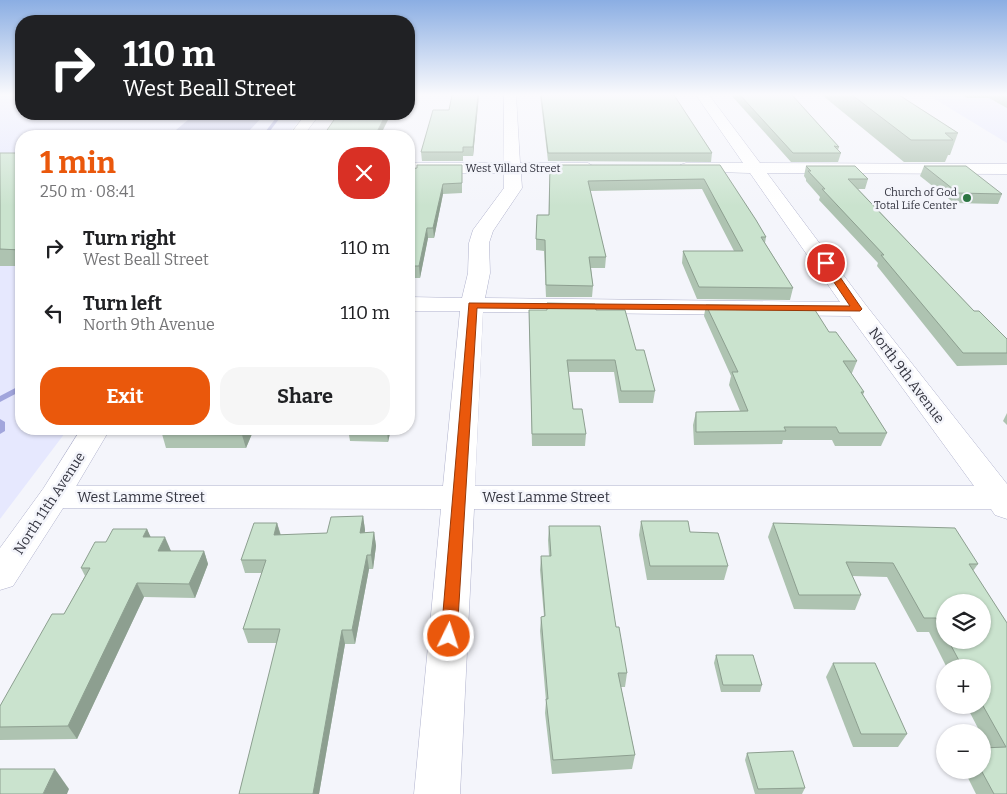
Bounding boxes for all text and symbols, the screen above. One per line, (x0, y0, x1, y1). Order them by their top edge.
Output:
text: 110 m (123, 33, 215, 75)
icon: right (40, 35, 105, 100)
text: West Beall Street (123, 75, 296, 102)
text: 1 min (40, 145, 116, 181)
button: close (338, 147, 390, 199)
street label: West Villard Street (466, 162, 560, 175)
text: 250 m · 08:41 (40, 182, 135, 201)
place label: Church of God Total Life Center (874, 186, 957, 212)
marker: Church of God Total Life Center (961, 192, 973, 204)
text: Turn right (83, 227, 176, 250)
icon: right (40, 234, 68, 262)
text: 110 m (340, 236, 390, 259)
pin (805, 242, 847, 284)
icon: arrive (812, 249, 840, 277)
text: West Beall Street (83, 250, 209, 269)
text: Turn left (83, 292, 162, 315)
icon: left (40, 299, 68, 327)
text: 110 m (340, 301, 390, 324)
text: North 9th Avenue (83, 315, 215, 334)
street label: North 9th Avenue (865, 324, 948, 426)
button: Exit (40, 367, 210, 425)
button: Share (220, 367, 390, 425)
street label: North 11th Avenue (10, 449, 89, 558)
street label: West Lamme Street (77, 489, 205, 506)
street label: West Lamme Street (482, 489, 610, 506)
map controls (936, 594, 991, 779)
button: layers (936, 594, 991, 649)
position arrow (422, 609, 474, 661)
button: + (936, 659, 991, 714)
button: − (936, 724, 991, 779)

